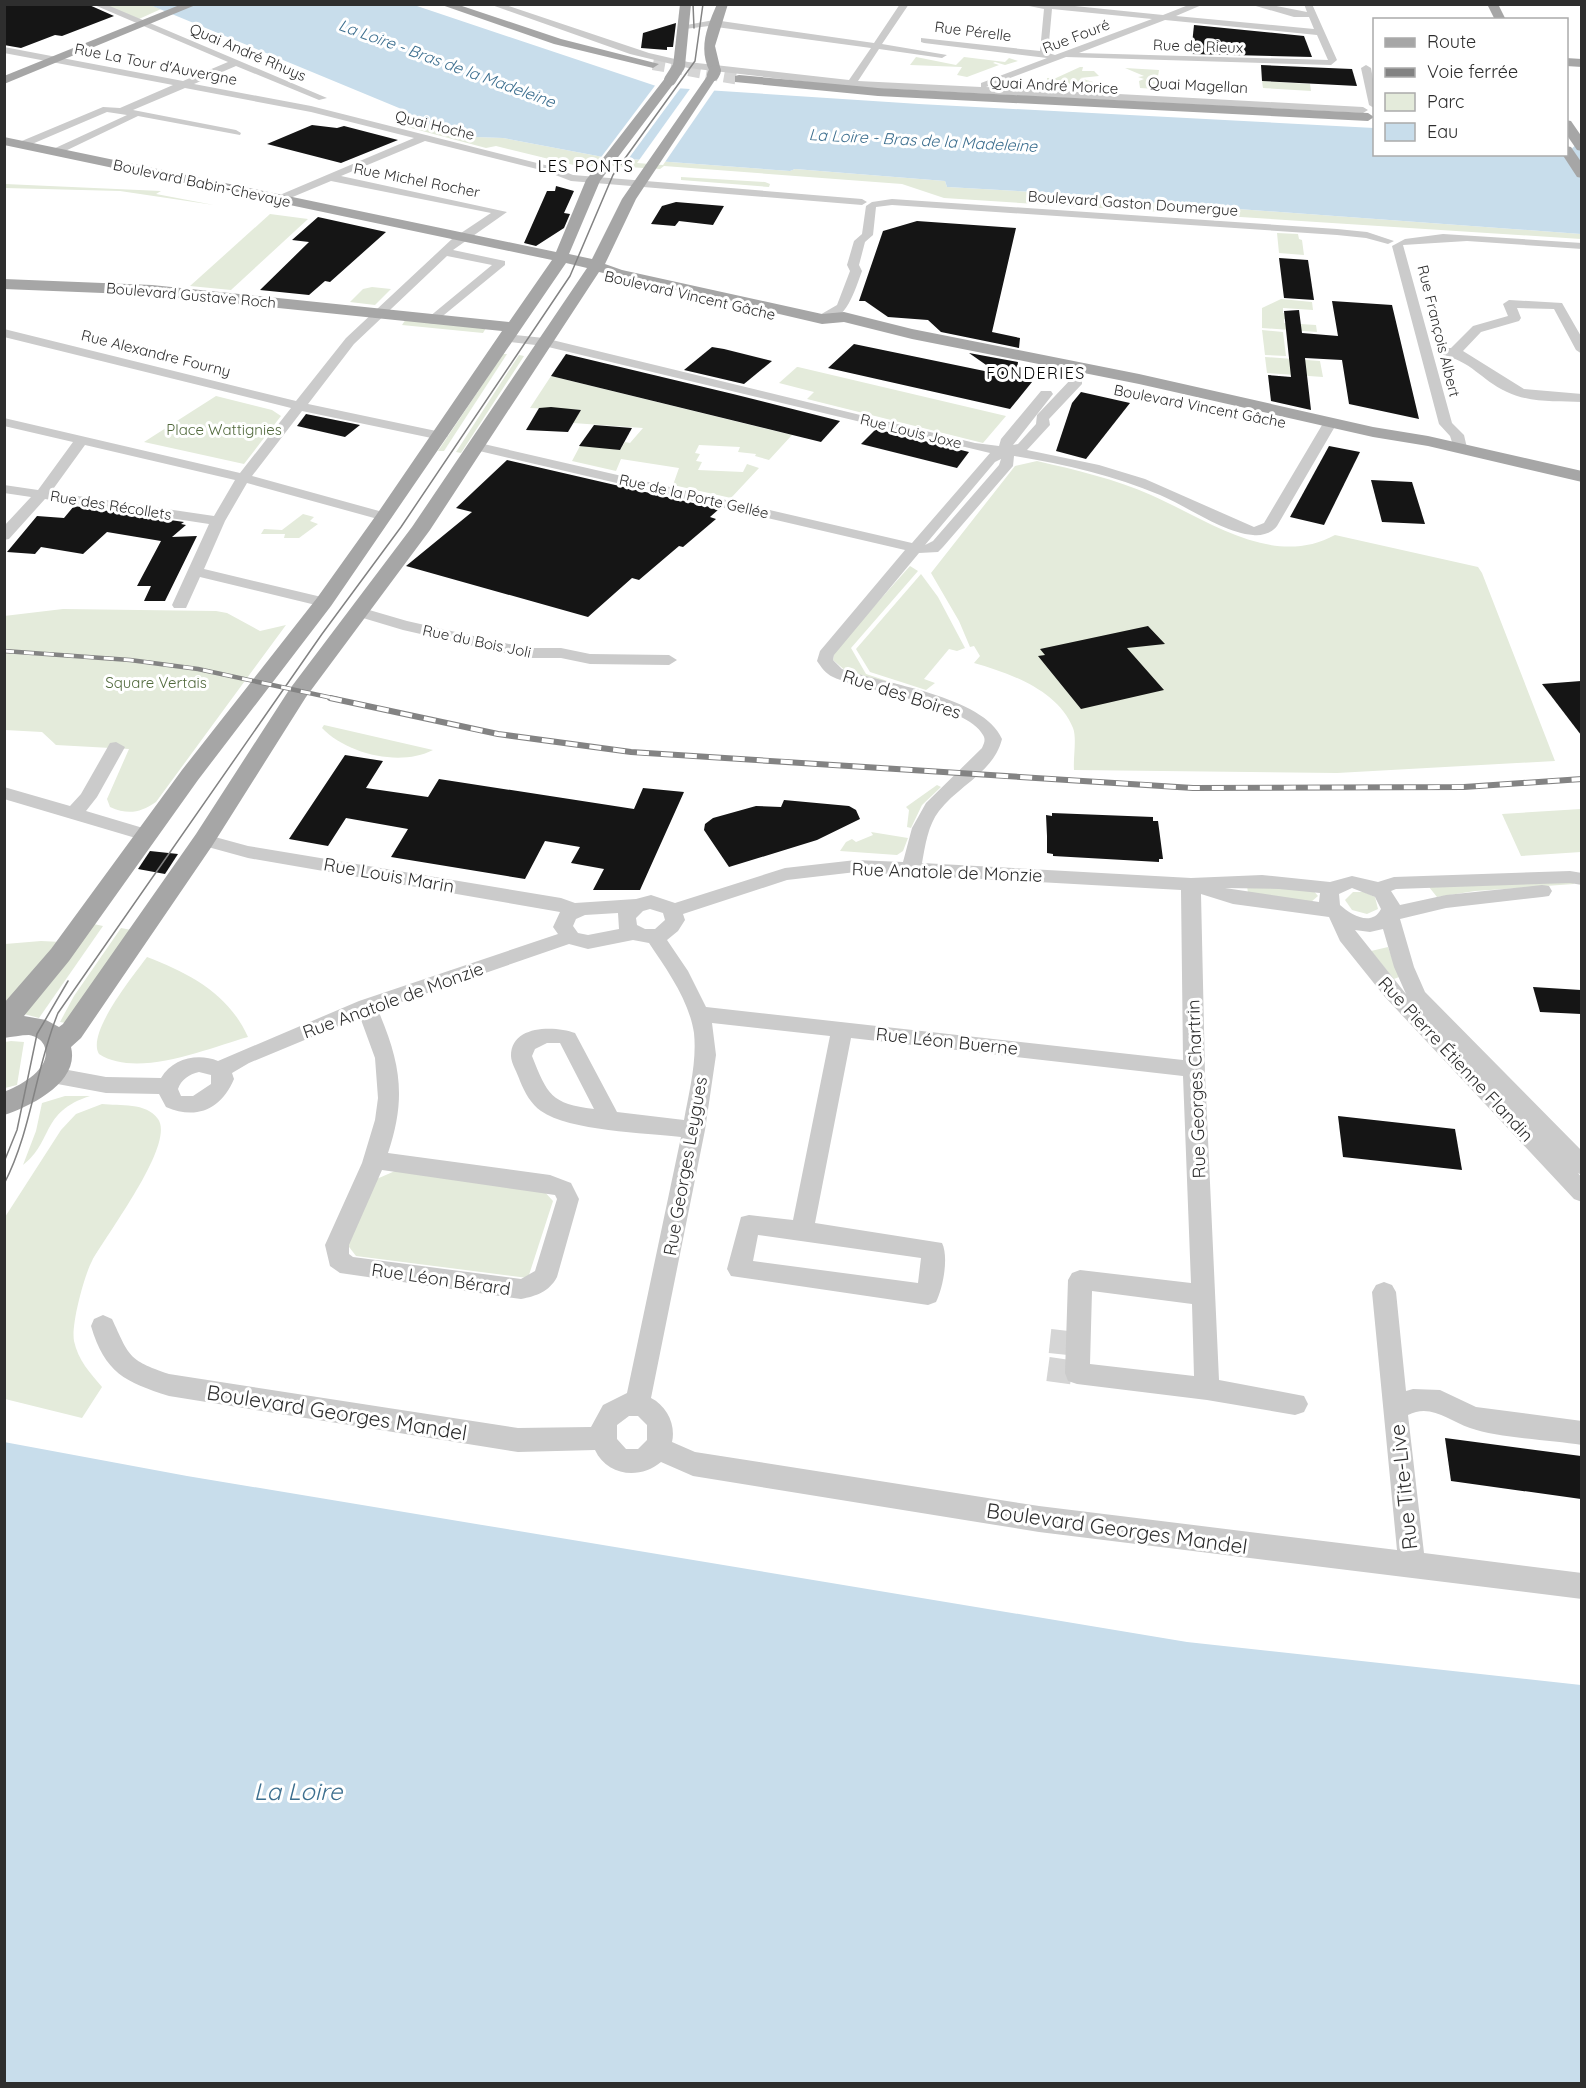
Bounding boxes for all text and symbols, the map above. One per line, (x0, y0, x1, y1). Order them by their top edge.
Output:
water label: La Loire - Bras de la Madeleine (336, 14, 559, 112)
street label: Rue Fouré (1040, 14, 1112, 58)
street label: Rue Pérelle (933, 17, 1013, 45)
legend (1373, 18, 1568, 156)
street label: Quai André Rhuys (187, 19, 309, 85)
text: Route (1427, 30, 1476, 53)
street label: Rue de Rieux (1153, 35, 1243, 57)
street label: Rue La Tour d'Auvergne (73, 39, 239, 89)
text: Voie ferrée (1427, 60, 1518, 83)
street label: Quai André Morice (989, 72, 1119, 98)
street label: Quai Magellan (1147, 73, 1249, 97)
text: Parc (1427, 90, 1464, 113)
street label: Quai Hoche (393, 106, 477, 144)
text: Eau (1427, 120, 1458, 143)
water label: La Loire - Bras de la Madeleine (808, 124, 1039, 156)
street label: Boulevard Babin-Chevaye (112, 155, 292, 211)
district label: LES PONTS (538, 156, 634, 176)
street label: Rue Michel Rocher (352, 158, 482, 202)
street label: Boulevard Gaston Doumergue (1027, 186, 1239, 220)
street label: Rue François Albert (1413, 263, 1465, 399)
street label: Boulevard Vincent Gâche (603, 266, 777, 324)
street label: Boulevard Gustave Roch (105, 278, 277, 312)
street label: Rue Alexandre Fourny (79, 325, 233, 381)
district label: FONDERIES (986, 363, 1086, 383)
street label: Boulevard Vincent Gâche (1112, 380, 1288, 432)
street label: Rue Louis Joxe (858, 409, 964, 453)
park label: Place Wattignies (166, 420, 282, 439)
street label: Rue de la Porte Gellée (617, 470, 771, 522)
street label: Rue des Récollets (49, 486, 173, 524)
street label: Rue du Bois Joli (421, 620, 533, 662)
street label: Rue des Boires (840, 664, 964, 724)
park label: Square Vertais (105, 673, 207, 692)
street label: Rue Louis Marin (322, 852, 456, 898)
street label: Rue Anatole de Monzie (851, 857, 1043, 887)
street label: Rue Anatole de Monzie (299, 957, 487, 1043)
street label: Rue Pierre Étienne Flandin (1373, 972, 1539, 1146)
street label: Rue Georges Chartrin (1181, 999, 1211, 1179)
street label: Rue Léon Buerne (875, 1022, 1019, 1060)
street label: Rue Georges Leygues (658, 1075, 712, 1257)
street label: Rue Léon Bérard (370, 1258, 512, 1300)
street label: Boulevard Georges Mandel (205, 1379, 469, 1445)
street label: Rue Tite-Live (1383, 1423, 1423, 1551)
street label: Boulevard Georges Mandel (985, 1497, 1249, 1559)
water label: La Loire (254, 1776, 344, 1806)

